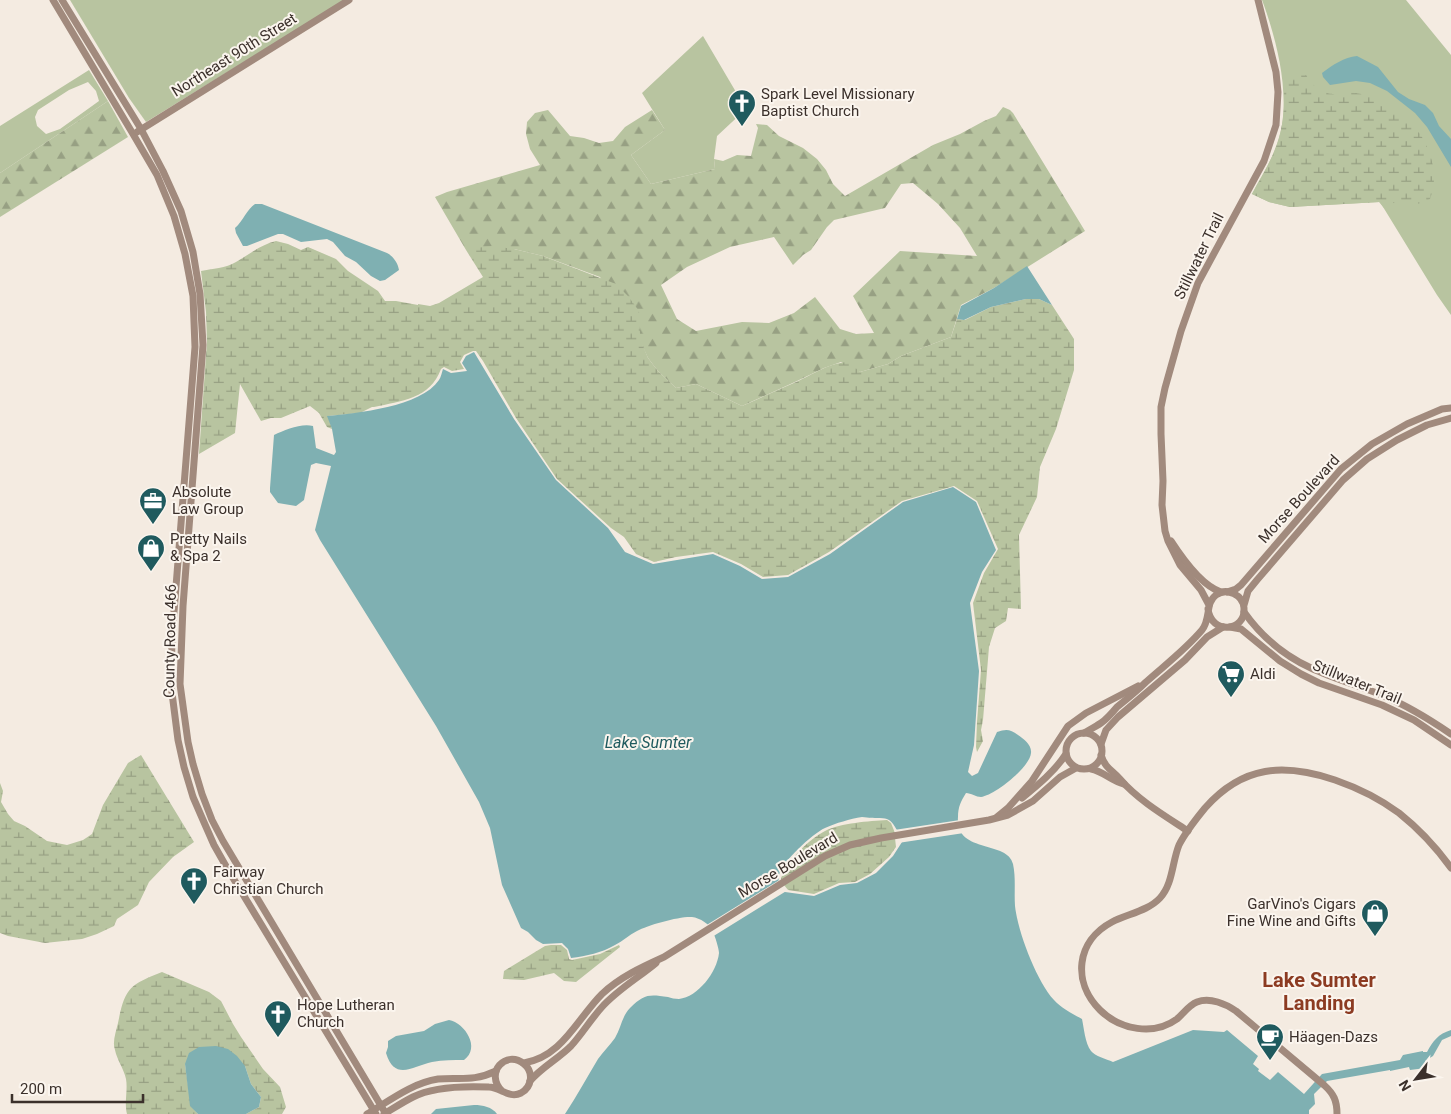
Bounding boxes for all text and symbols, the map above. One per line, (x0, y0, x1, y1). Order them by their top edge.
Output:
street label: Northeast 90th Street (168, 9, 300, 101)
place label: Spark Level Missionary Baptist Church (761, 85, 915, 120)
church icon: Spark Level Missionary Baptist Church (727, 88, 757, 127)
street label: Stillwater Trail (1170, 210, 1228, 302)
street label: Morse Boulevard (1255, 451, 1343, 547)
place label: Absolute Law Group (172, 483, 244, 518)
office icon: Absolute Law Group (138, 486, 168, 525)
place label: Pretty Nails & Spa 2 (170, 530, 247, 565)
shop icon: Pretty Nails & Spa 2 (136, 533, 166, 572)
street label: County Road 466 (160, 584, 180, 698)
street label: Stillwater Trail (1310, 656, 1404, 708)
supermarket icon: Aldi (1216, 659, 1246, 698)
place label: Aldi (1250, 665, 1276, 683)
water label: Lake Sumter (605, 733, 692, 752)
street label: Morse Boulevard (735, 828, 841, 902)
place label: Fairway Christian Church (213, 863, 324, 898)
church icon: Fairway Christian Church (179, 866, 209, 905)
place label: GarVino's Cigars Fine Wine and Gifts (1227, 895, 1356, 930)
shop icon: GarVino's Cigars Fine Wine and Gifts (1360, 898, 1390, 937)
district label: Lake Sumter Landing (1262, 968, 1376, 1015)
place label: Hope Lutheran Church (297, 996, 395, 1031)
church icon: Hope Lutheran Church (263, 999, 293, 1038)
cafe icon: Häagen-Dazs (1255, 1022, 1285, 1061)
place label: Häagen-Dazs (1289, 1028, 1378, 1046)
north arrow (1391, 1054, 1441, 1104)
scale bar (12, 1072, 144, 1104)
text: N (1395, 1077, 1414, 1094)
text: 200 m (20, 1080, 62, 1098)

